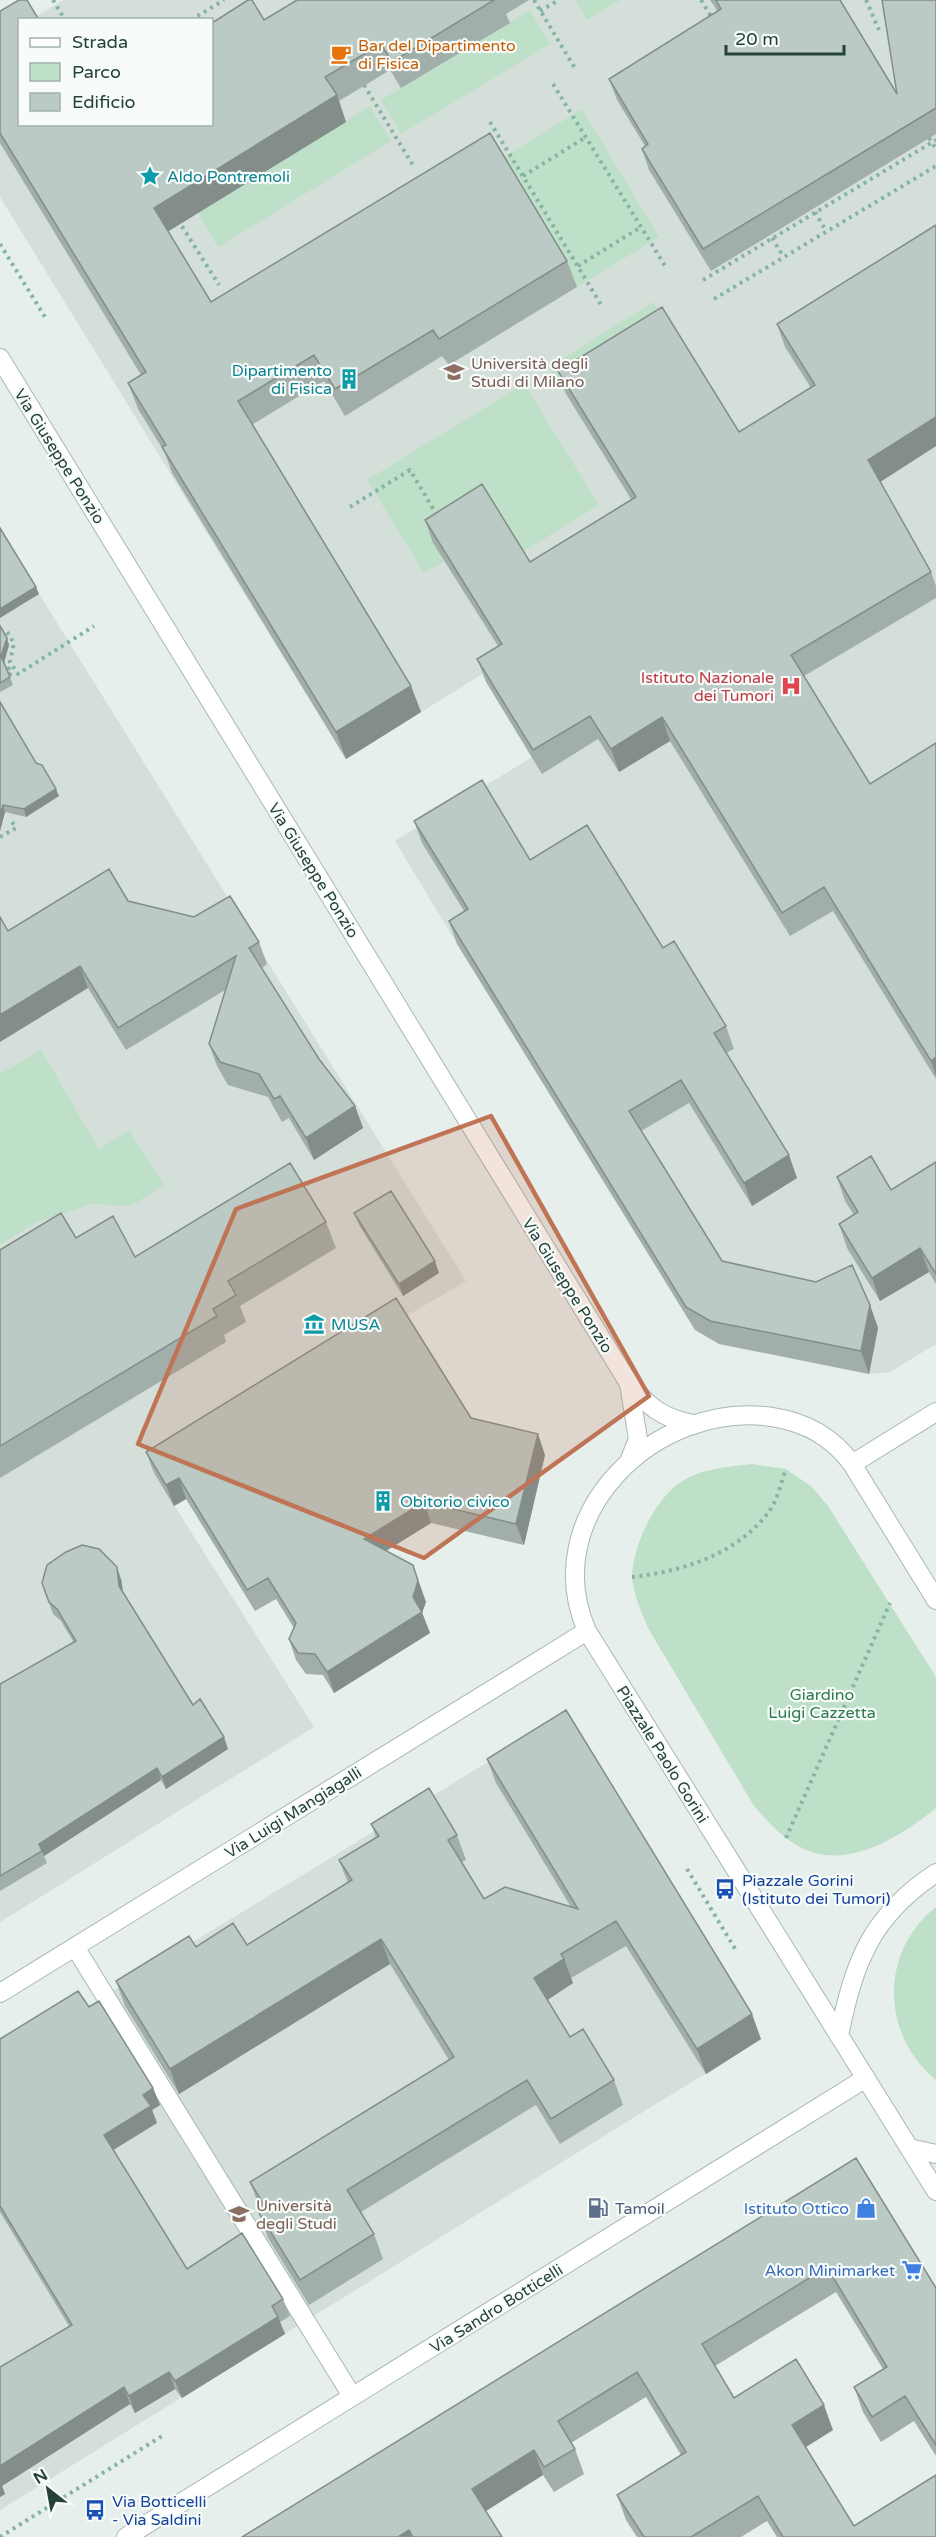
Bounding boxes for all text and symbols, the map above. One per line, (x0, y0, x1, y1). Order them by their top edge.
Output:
legend (18, 18, 213, 126)
scale bar (726, 18, 844, 56)
text: 20 m (735, 28, 779, 50)
text: Strada (72, 31, 128, 53)
place label: Bar del Dipartimento di Fisica (358, 36, 516, 74)
cafe icon: Bar del Dipartimento di Fisica (329, 42, 353, 66)
text: Parco (72, 61, 121, 83)
text: Edificio (72, 91, 136, 113)
place icon: Aldo Pontremoli (138, 164, 162, 188)
place label: Aldo Pontremoli (167, 167, 290, 187)
place label: Università degli Studi di Milano (471, 354, 588, 392)
school or university icon: Università degli Studi di Milano (442, 360, 466, 384)
place label: Dipartimento di Fisica (232, 361, 332, 399)
building icon: Dipartimento di Fisica (337, 367, 361, 391)
street label: Via Giuseppe Ponzio (9, 385, 109, 528)
place label: Istituto Nazionale dei Tumori (641, 668, 774, 706)
hospital icon: Istituto Nazionale dei Tumori (779, 674, 803, 698)
street label: Via Giuseppe Ponzio (263, 799, 363, 942)
street label: Via Giuseppe Ponzio (517, 1214, 617, 1357)
museum icon: MUSA (302, 1312, 326, 1336)
place label: MUSA (331, 1315, 380, 1335)
building icon: Obitorio civico (371, 1489, 395, 1513)
place label: Obitorio civico (400, 1492, 510, 1512)
street label: Piazzale Paolo Gorini (612, 1682, 713, 1827)
park label: Giardino Luigi Cazzetta (768, 1685, 876, 1723)
street label: Via Luigi Mangiagalli (221, 1763, 366, 1863)
place label: Piazzale Gorini (Istituto dei Tumori) (742, 1871, 890, 1909)
bus stop icon: Piazzale Gorini (Istituto dei Tumori) (713, 1877, 737, 1901)
place label: Università degli Studi (256, 2196, 337, 2234)
fuel station icon: Tamoil (586, 2196, 610, 2220)
shop icon: Istituto Ottico (854, 2196, 878, 2220)
place label: Tamoil (615, 2199, 665, 2219)
place label: Istituto Ottico (744, 2199, 849, 2219)
school or university icon: Università degli Studi (227, 2202, 251, 2226)
supermarket icon: Akon Minimarket (900, 2258, 924, 2282)
street label: Via Sandro Botticelli (426, 2260, 567, 2358)
place label: Akon Minimarket (764, 2261, 895, 2281)
north arrow (18, 2459, 78, 2519)
text: N (30, 2465, 51, 2489)
place label: Via Botticelli - Via Saldini (112, 2492, 206, 2530)
bus stop icon: Via Botticelli - Via Saldini (83, 2498, 107, 2522)

